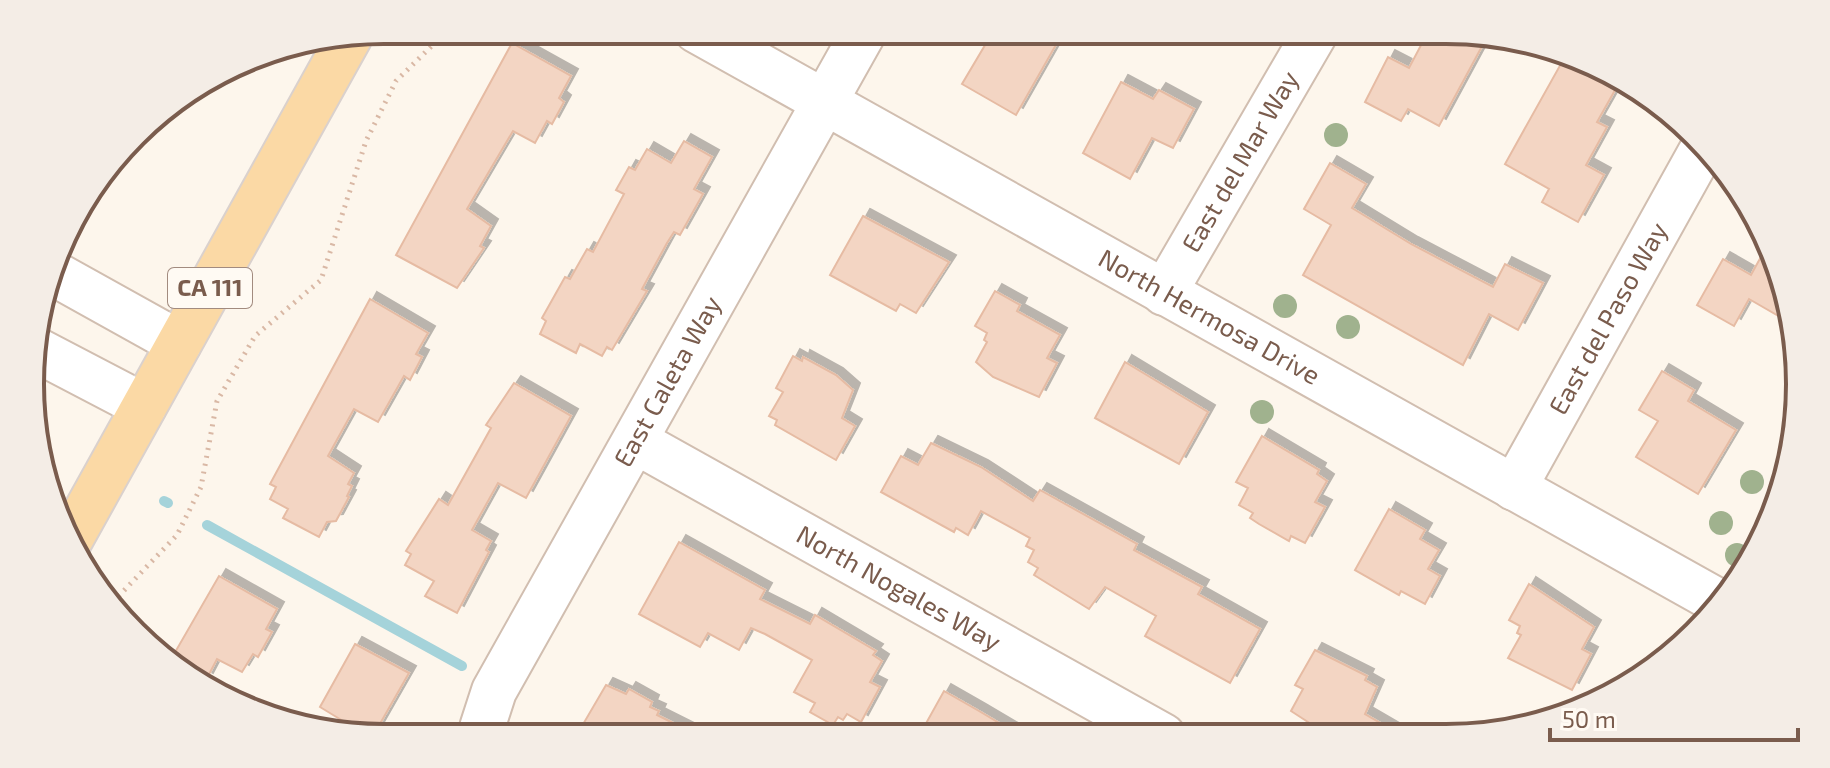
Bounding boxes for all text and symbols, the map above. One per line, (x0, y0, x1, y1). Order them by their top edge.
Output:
street label: East del Mar Way (1174, 65, 1304, 257)
street label: East del Paso Way (1541, 216, 1673, 419)
street label: North Hermosa Drive (1094, 241, 1326, 390)
road number: CA 111 (168, 268, 252, 308)
street label: East Caleta Way (606, 290, 727, 471)
street label: North Nogales Way (792, 518, 1007, 656)
scale bar (1550, 692, 1798, 742)
text: 50 m (1562, 704, 1616, 733)

